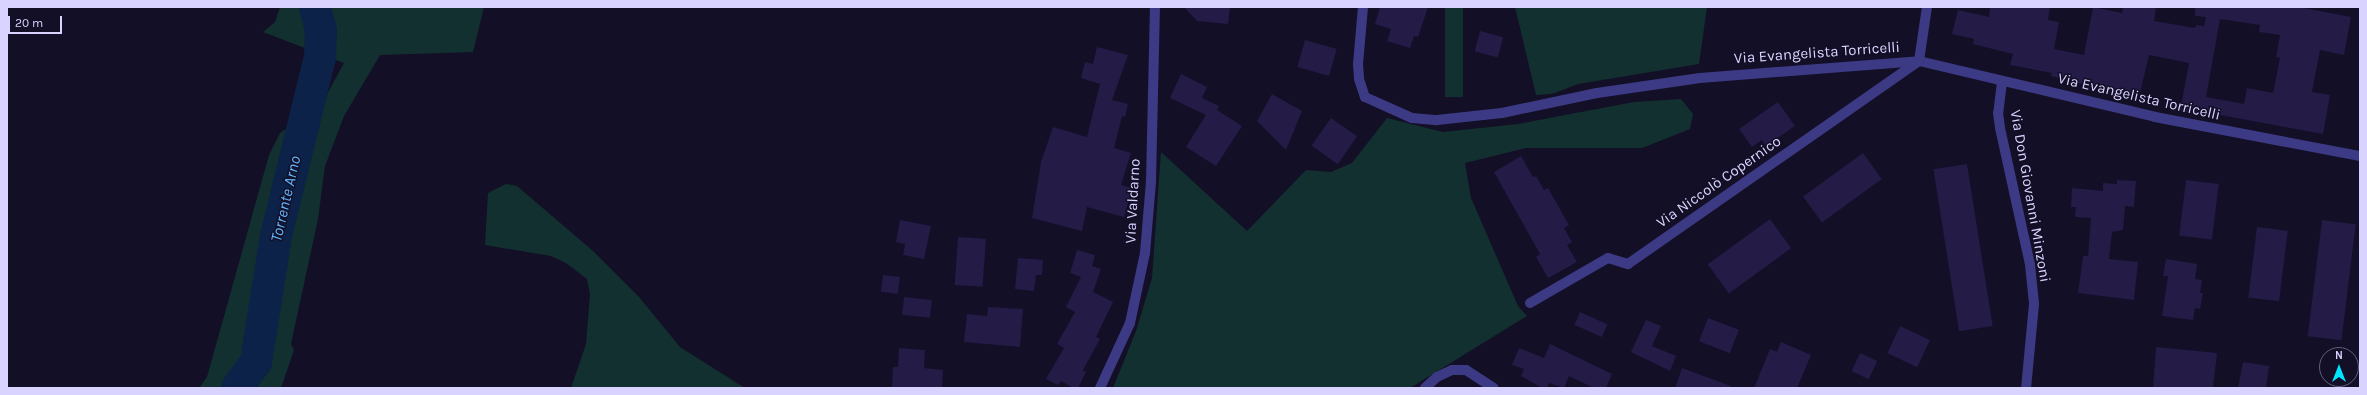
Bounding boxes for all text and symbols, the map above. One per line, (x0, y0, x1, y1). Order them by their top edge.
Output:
scale bar (10, 8, 64, 34)
text: 20 m (15, 16, 43, 30)
street label: Via Evangelista Torricelli (1733, 38, 1901, 68)
street label: Via Evangelista Torricelli (2056, 70, 2222, 124)
street label: Via Don Giovanni Minzoni (2006, 108, 2054, 284)
street label: Via Niccolò Copernico (1653, 132, 1785, 232)
water label: Torrente Arno (267, 154, 305, 244)
street label: Via Valdarno (1122, 158, 1144, 244)
north arrow (2319, 347, 2359, 387)
text: N (2335, 349, 2343, 362)

